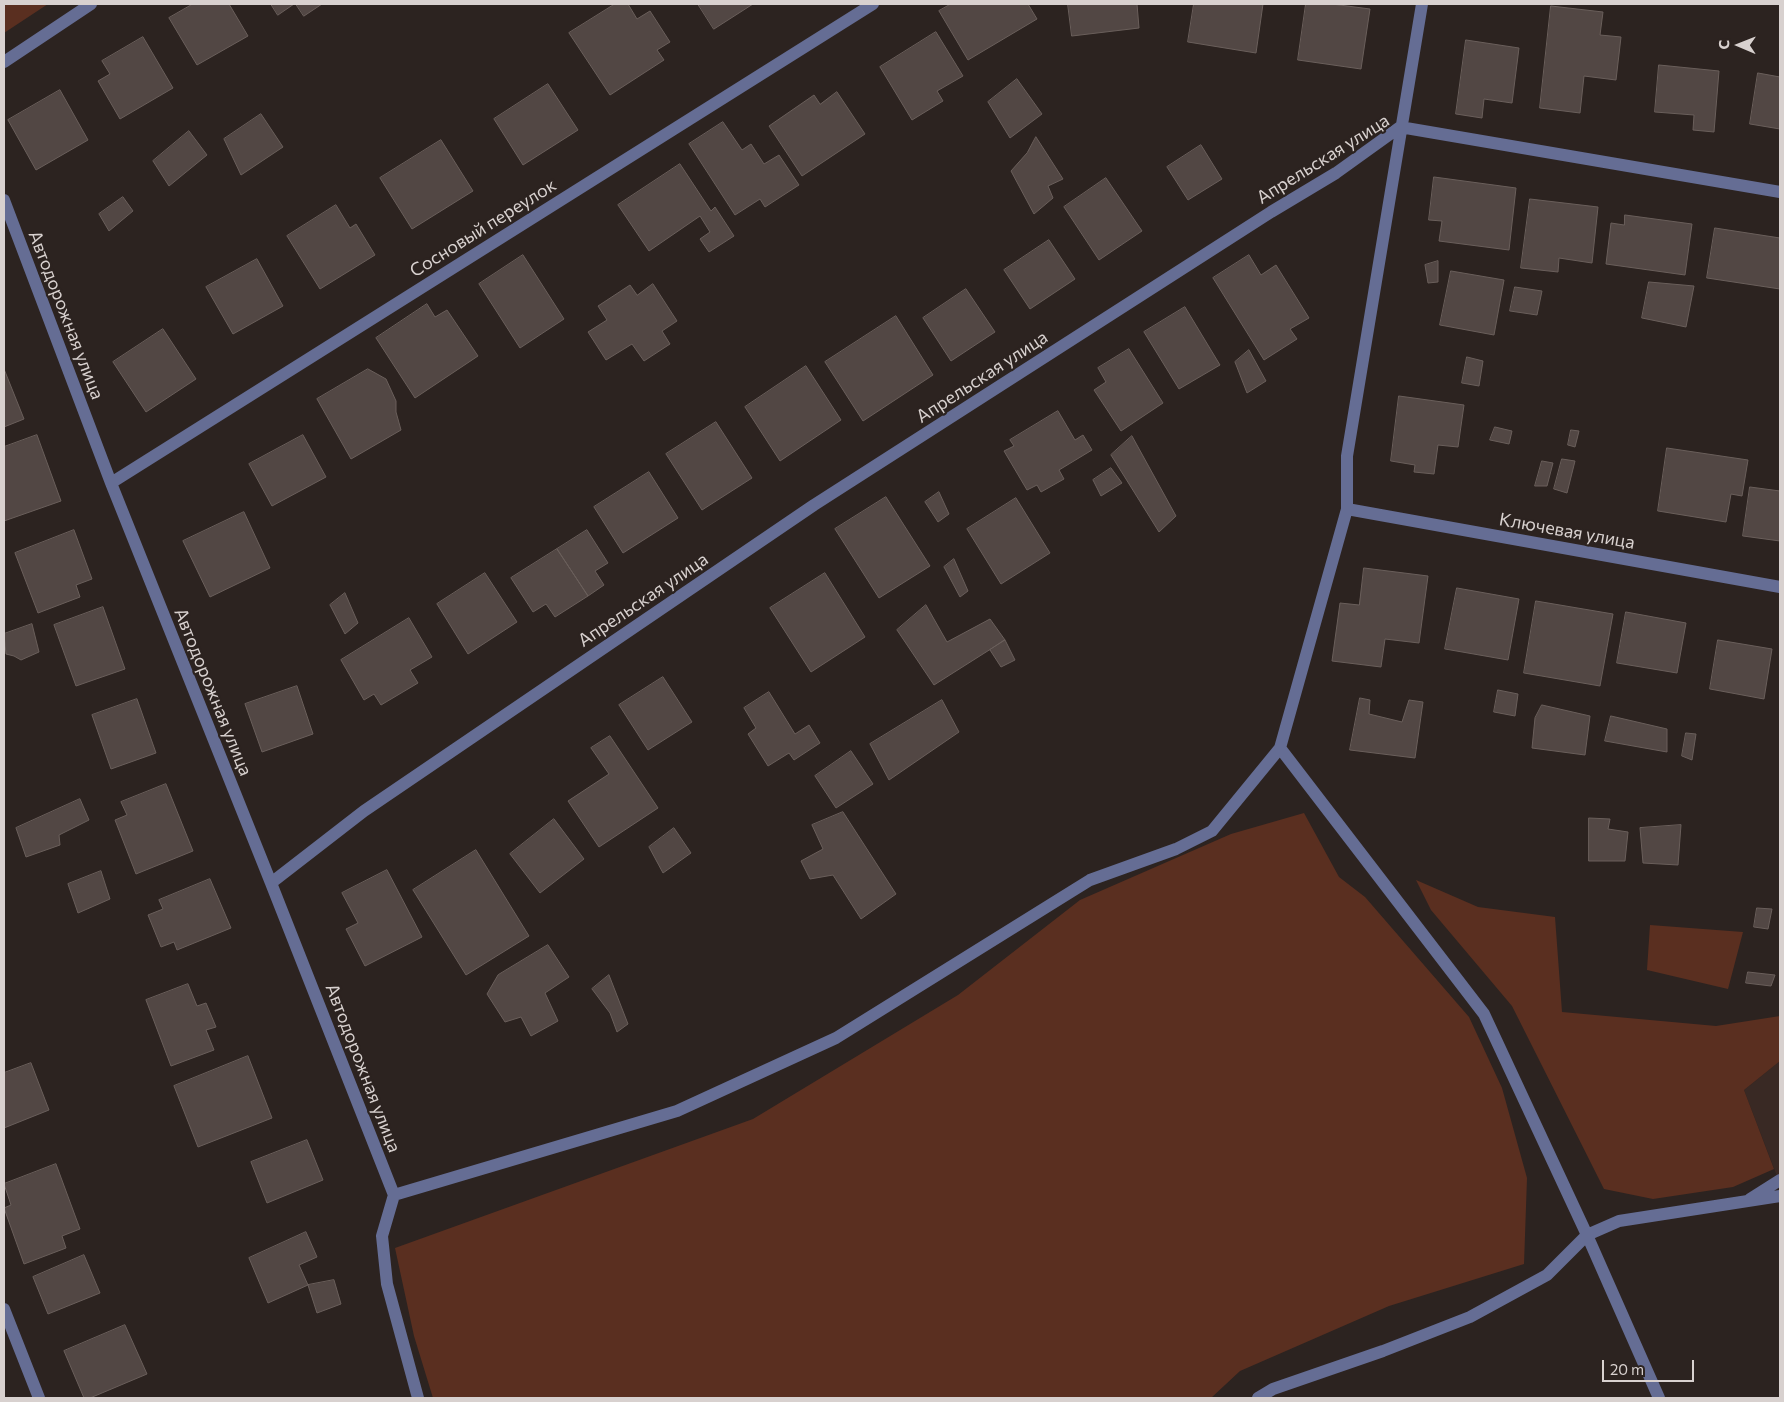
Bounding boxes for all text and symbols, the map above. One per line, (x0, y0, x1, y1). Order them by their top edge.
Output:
north arrow (1714, 20, 1764, 70)
text: С (1715, 40, 1732, 50)
street label: Апрельская улица (1253, 109, 1393, 209)
street label: Сосновый переулок (406, 174, 560, 282)
street label: Автодорожная улица (24, 228, 108, 402)
street label: Апрельская улица (912, 326, 1052, 428)
street label: Ключевая улица (1498, 508, 1636, 554)
street label: Апрельская улица (574, 548, 712, 652)
street label: Автодорожная улица (169, 605, 257, 779)
street label: Автодорожная улица (321, 981, 405, 1155)
scale bar (1604, 1350, 1696, 1382)
text: 20 m (1610, 1360, 1644, 1378)

